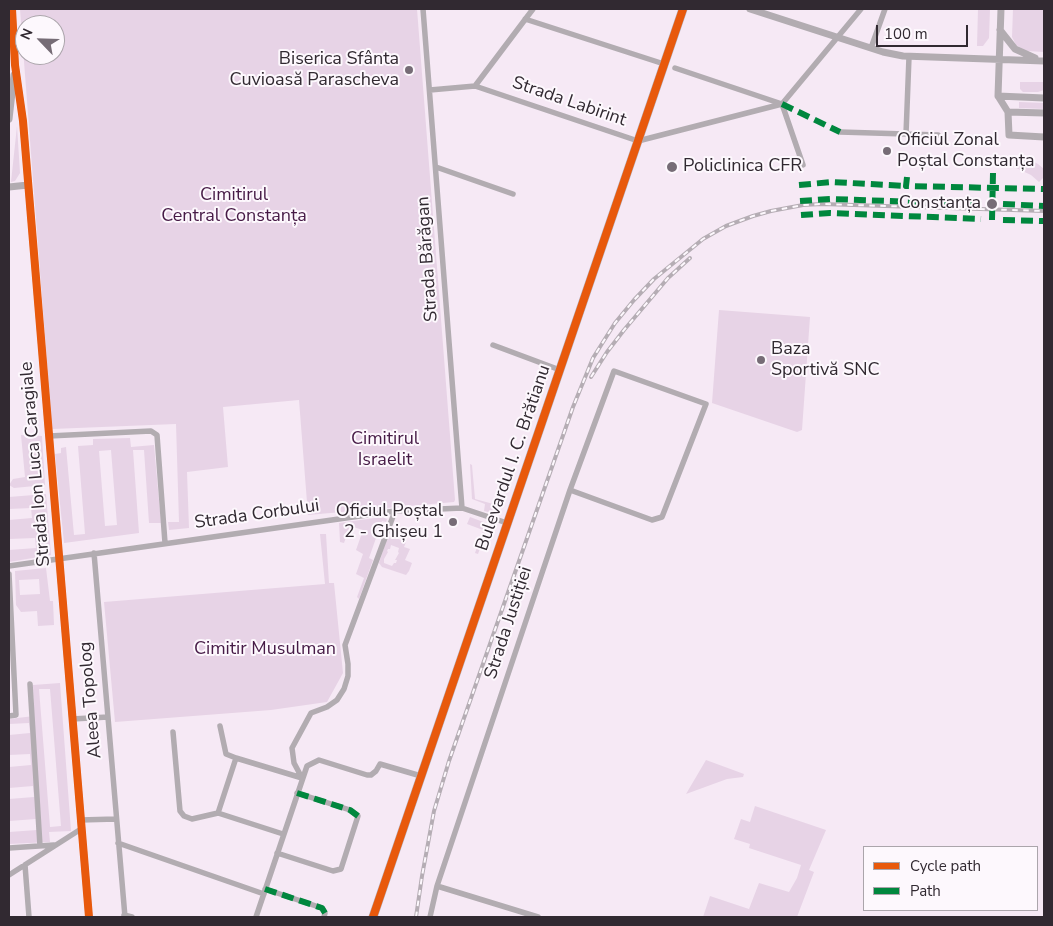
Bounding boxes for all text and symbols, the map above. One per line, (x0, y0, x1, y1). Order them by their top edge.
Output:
north arrow (15, 15, 65, 65)
scale bar (878, 15, 970, 47)
text: 100 m (884, 24, 928, 44)
text: N (16, 25, 38, 43)
place label: Biserica Sfânta Cuvioasă Parascheva (229, 49, 399, 92)
marker: Biserica Sfânta Cuvioasă Parascheva (403, 64, 415, 76)
street label: Strada Labirint (509, 72, 629, 132)
place label: Oficiul Zonal Poștal Constanța (897, 130, 1035, 172)
marker: Oficiul Zonal Poștal Constanța (881, 145, 893, 157)
place label: Policlinica CFR (683, 156, 802, 178)
marker: Policlinica CFR (665, 160, 679, 174)
park label: Cimitirul Central Constanța (161, 185, 307, 228)
place label: Constanța (899, 193, 981, 215)
street label: Strada Bărăgan (413, 195, 443, 323)
marker: Constanța (985, 197, 999, 211)
place label: Baza Sportivă SNC (771, 339, 880, 382)
marker: Baza Sportivă SNC (755, 354, 767, 366)
street label: Strada Ion Luca Caragiale (16, 361, 56, 567)
street label: Bulevardul I. C. Brătianu (472, 362, 556, 554)
park label: Cimitirul Israelit (351, 429, 419, 472)
street label: Strada Corbului (193, 496, 321, 534)
place label: Oficiul Poștal 2 - Ghișeu 1 (336, 501, 443, 544)
marker: Oficiul Poștal 2 - Ghișeu 1 (447, 516, 459, 528)
street label: Strada Justiției (481, 564, 537, 682)
park label: Cimitir Musulman (194, 639, 336, 661)
street label: Aleea Topolog (75, 641, 107, 759)
legend (863, 846, 1038, 911)
text: Cycle path (910, 856, 981, 876)
text: Path (910, 881, 941, 901)

